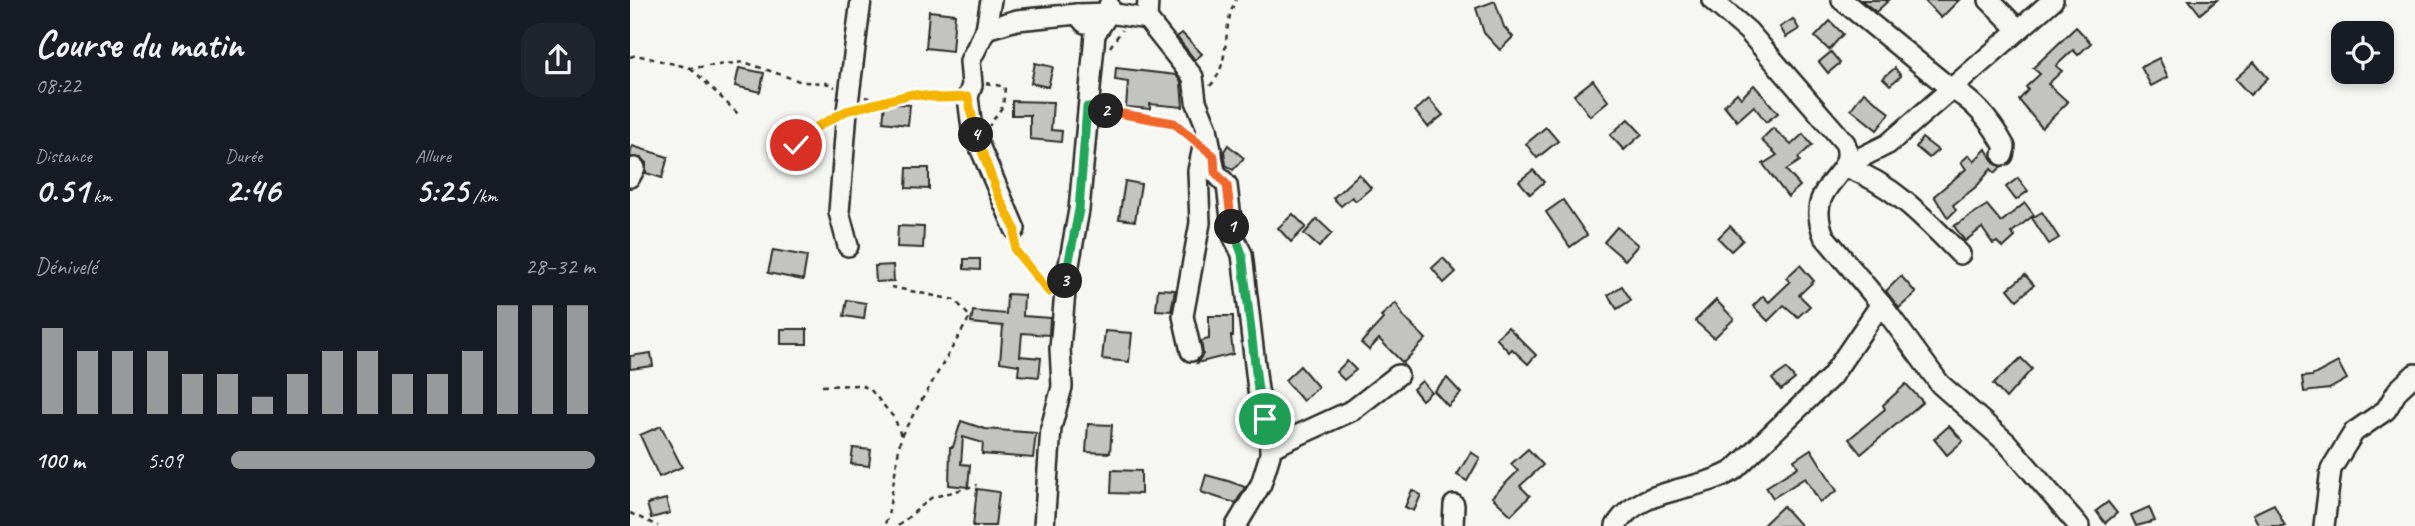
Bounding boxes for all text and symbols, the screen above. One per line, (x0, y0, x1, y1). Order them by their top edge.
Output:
text: Course du matin (35, 21, 243, 68)
map controls (2331, 21, 2394, 84)
button: locate (2331, 21, 2394, 84)
button: share (521, 23, 595, 97)
text: 08:22 (35, 71, 81, 100)
pin: 2 (1088, 94, 1124, 128)
text: 2 (1101, 98, 1110, 122)
pin (766, 115, 826, 175)
pin: 4 (958, 118, 994, 152)
text: 4 (971, 122, 980, 146)
icon: check (777, 126, 815, 164)
text: Distance (35, 144, 92, 168)
text: Durée (225, 144, 262, 168)
text: Allure (415, 144, 451, 168)
text: 0.51 (35, 168, 89, 213)
text: 2:46 (225, 168, 280, 213)
text: 5:25 (415, 168, 468, 213)
text: km (89, 184, 112, 208)
text: /km (468, 184, 498, 208)
pin: 1 (1214, 210, 1250, 244)
text: 1 (1227, 214, 1236, 238)
text: Dénivelé (35, 252, 97, 281)
text: 28–32 m (525, 252, 595, 281)
pin: 3 (1048, 264, 1082, 298)
text: 3 (1060, 268, 1069, 292)
pin (1235, 389, 1295, 449)
icon: arrive (1246, 400, 1284, 438)
text: 100 m (35, 446, 85, 475)
text: 5:09 (147, 446, 183, 475)

